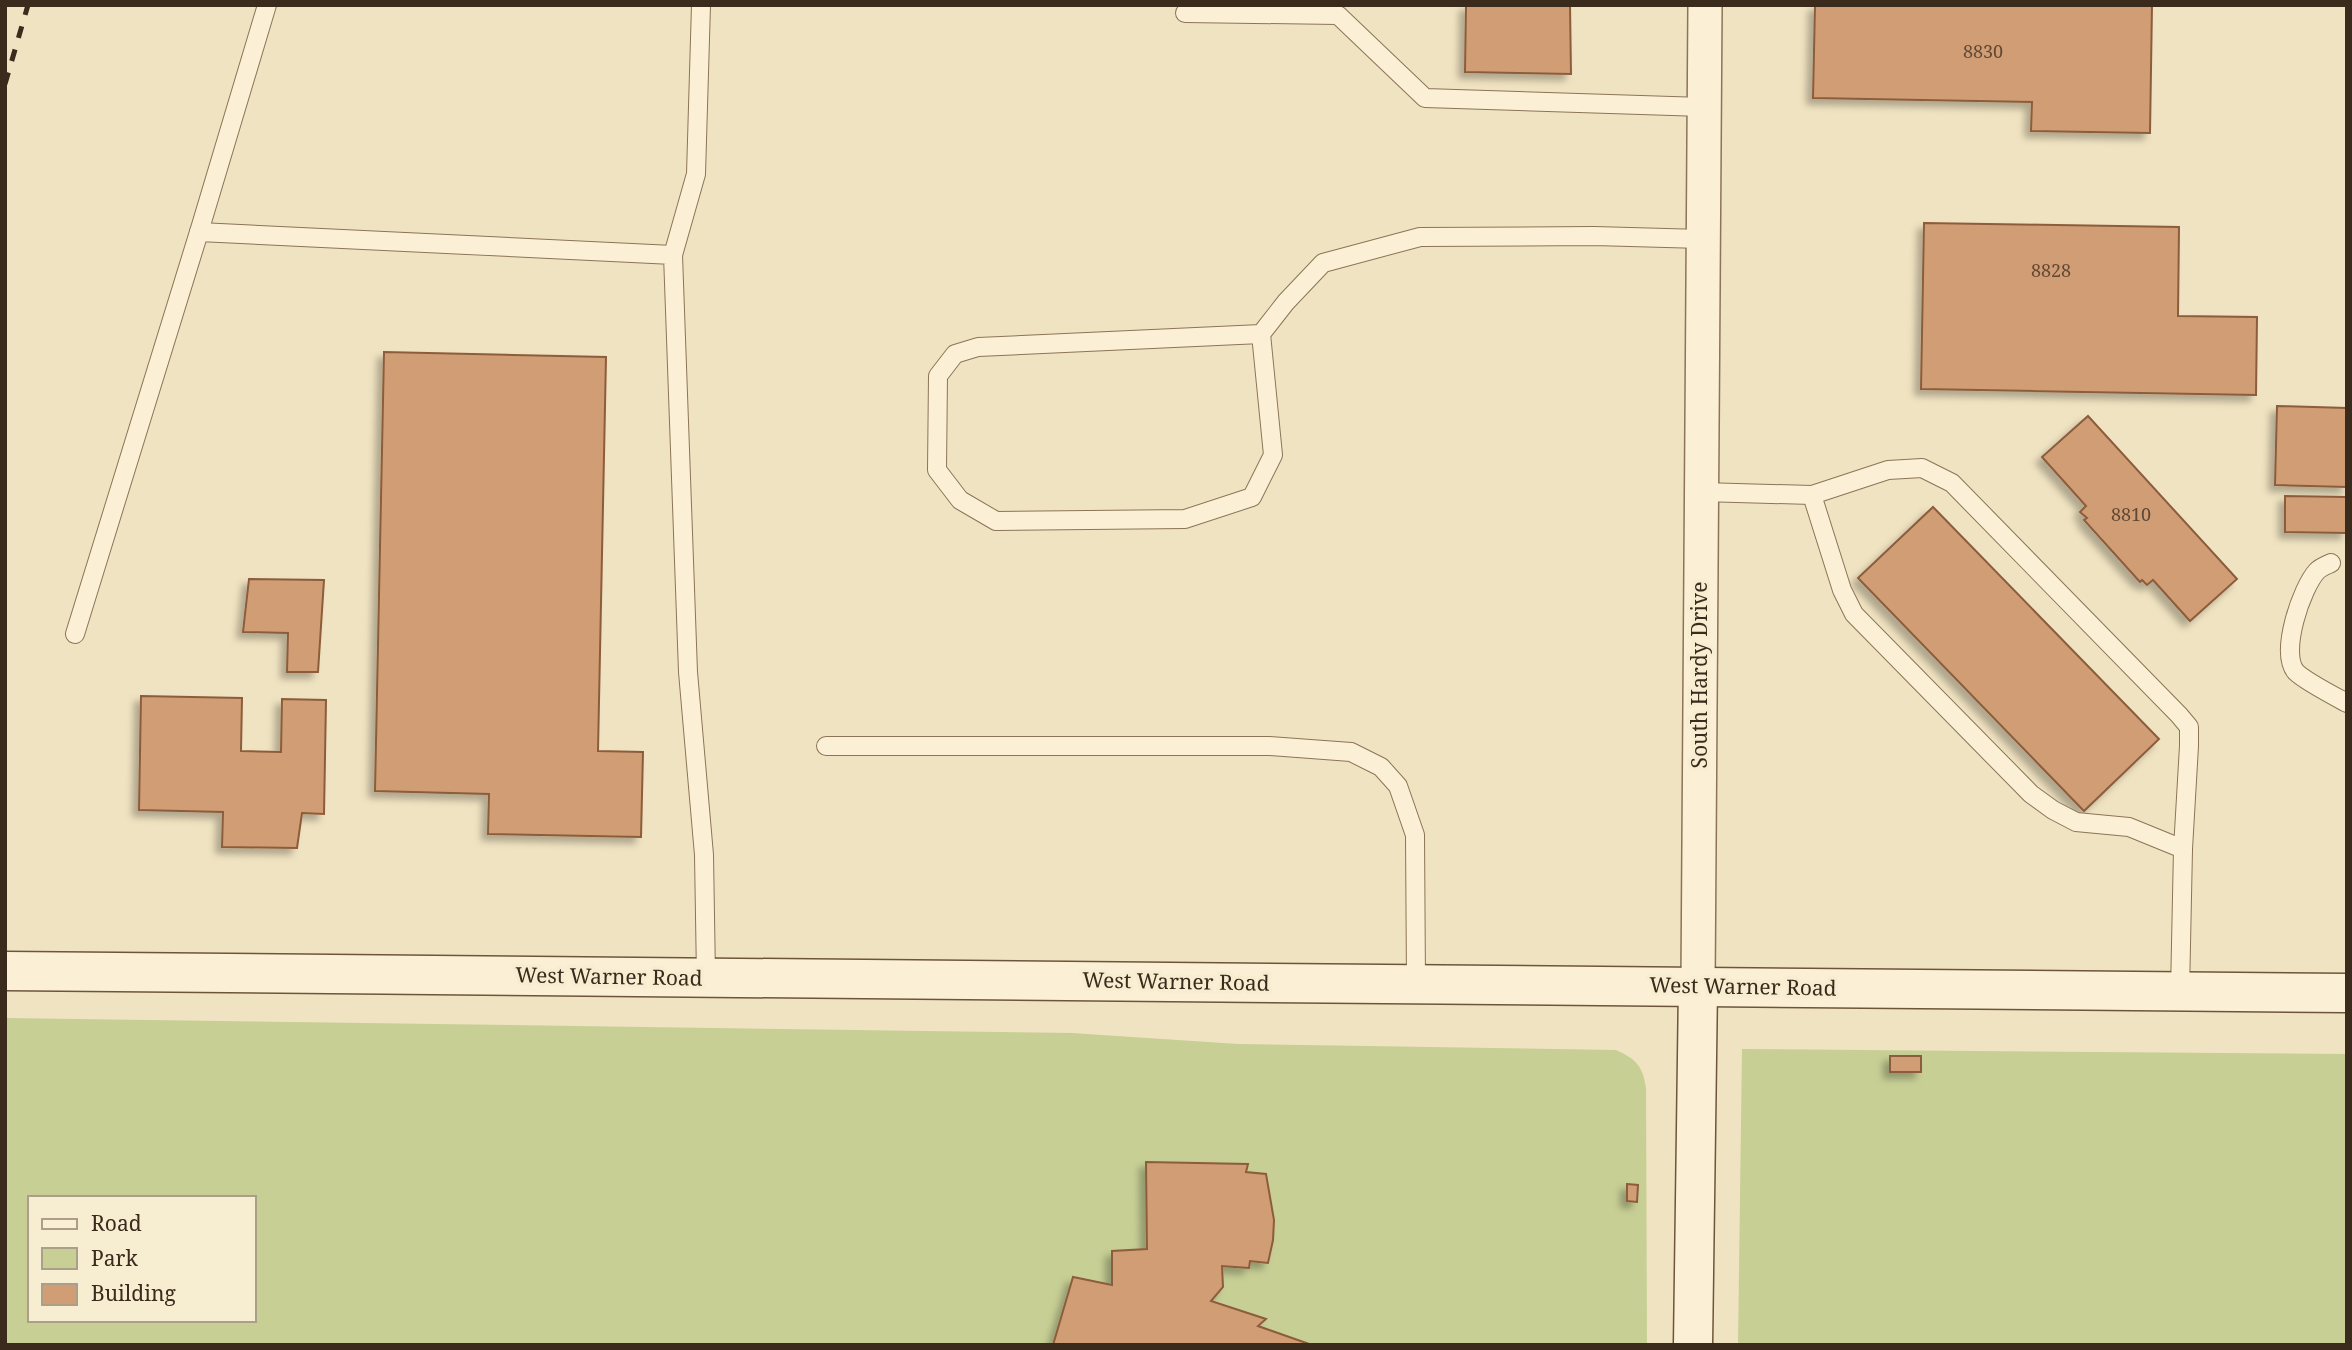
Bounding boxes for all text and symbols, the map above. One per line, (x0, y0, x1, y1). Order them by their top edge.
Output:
house number: 8830 (1963, 39, 2003, 63)
house number: 8828 (2031, 258, 2071, 282)
house number: 8810 (2111, 502, 2151, 526)
street label: South Hardy Drive (1685, 582, 1713, 768)
street label: West Warner Road (515, 960, 703, 992)
street label: West Warner Road (1082, 965, 1270, 997)
street label: West Warner Road (1649, 970, 1837, 1002)
legend (28, 1196, 256, 1322)
text: Road (91, 1209, 142, 1237)
text: Park (91, 1244, 138, 1272)
text: Building (91, 1279, 176, 1307)

